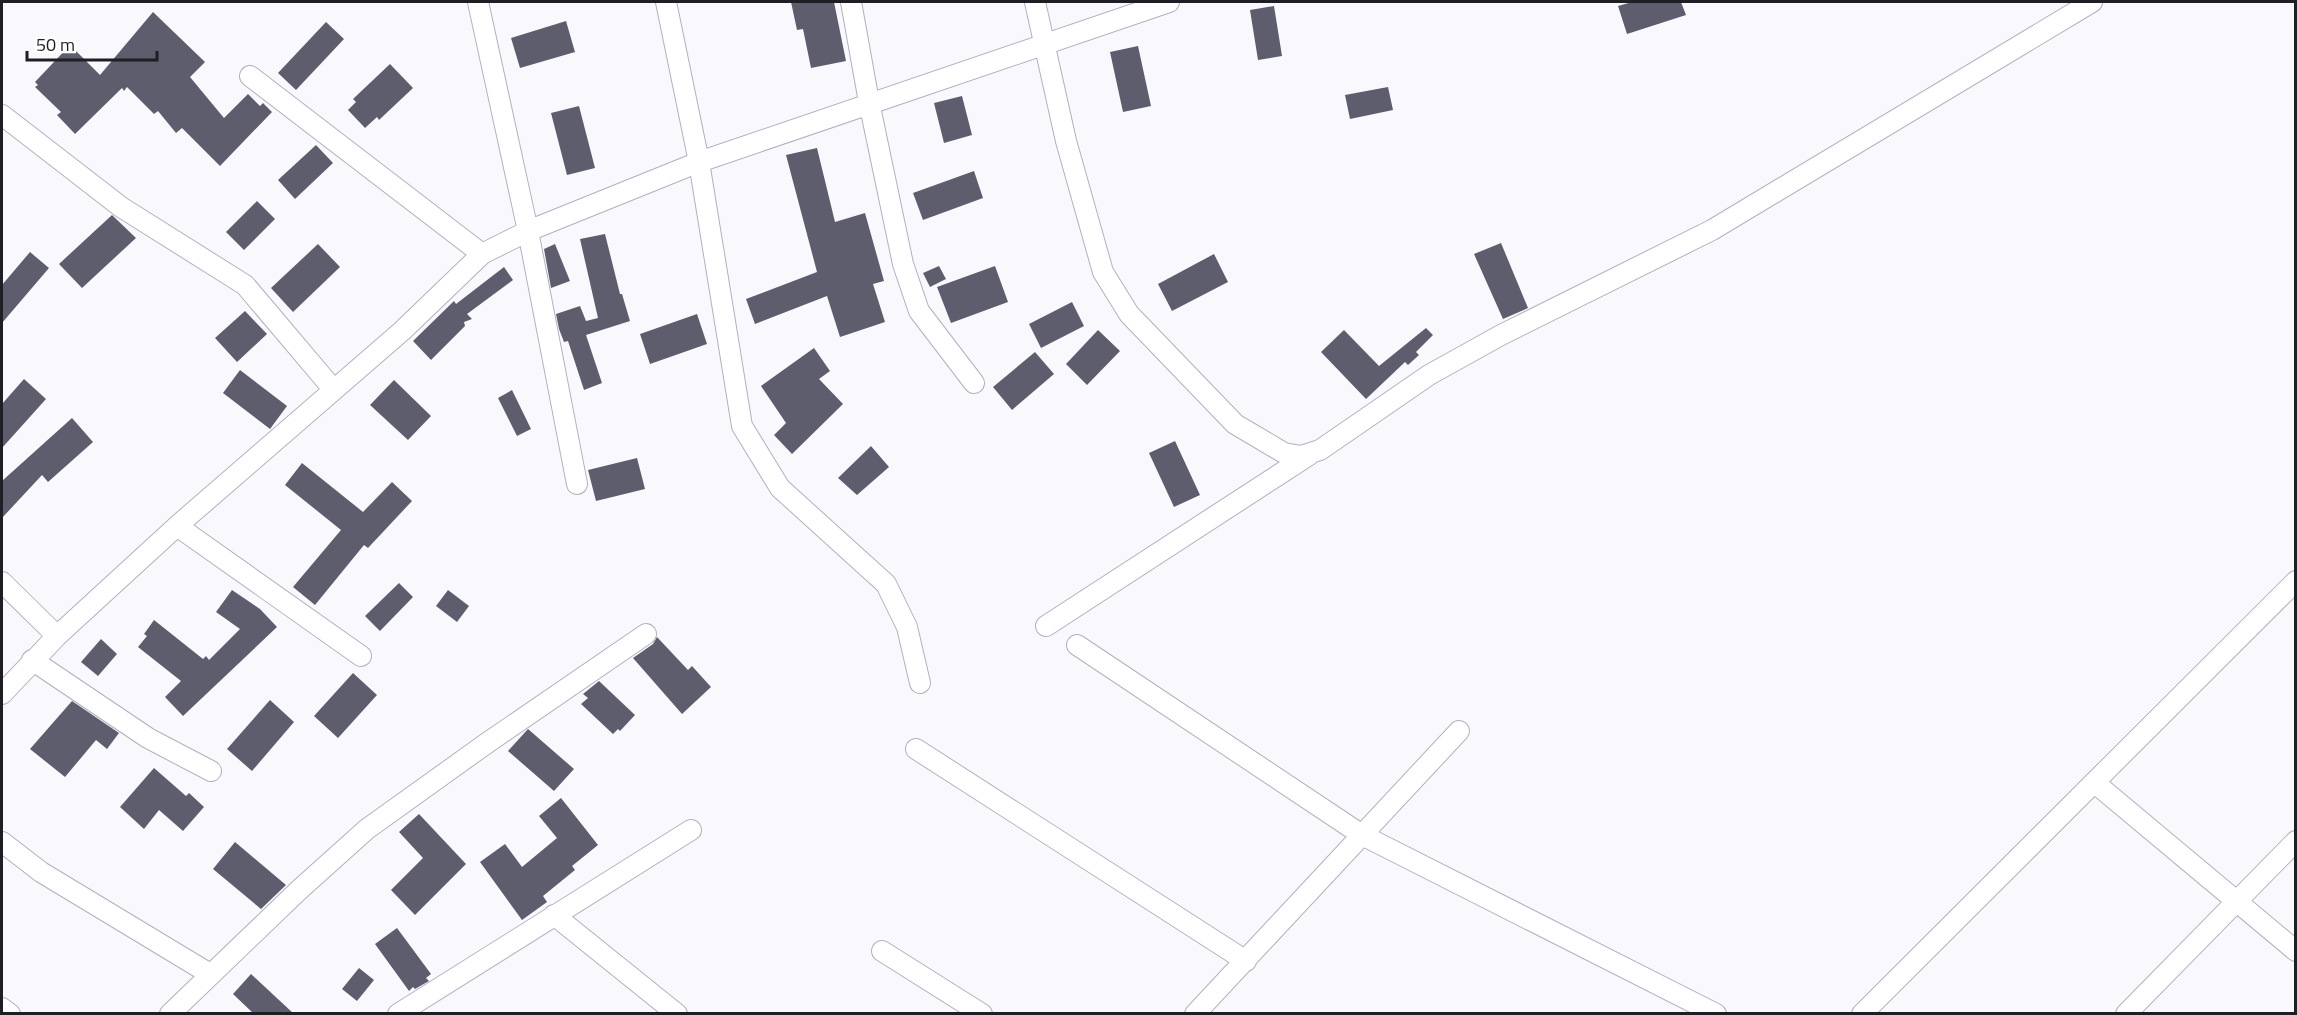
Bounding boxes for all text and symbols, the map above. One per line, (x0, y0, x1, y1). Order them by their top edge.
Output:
scale bar (27, 24, 158, 62)
text: 50 m (36, 31, 75, 58)

